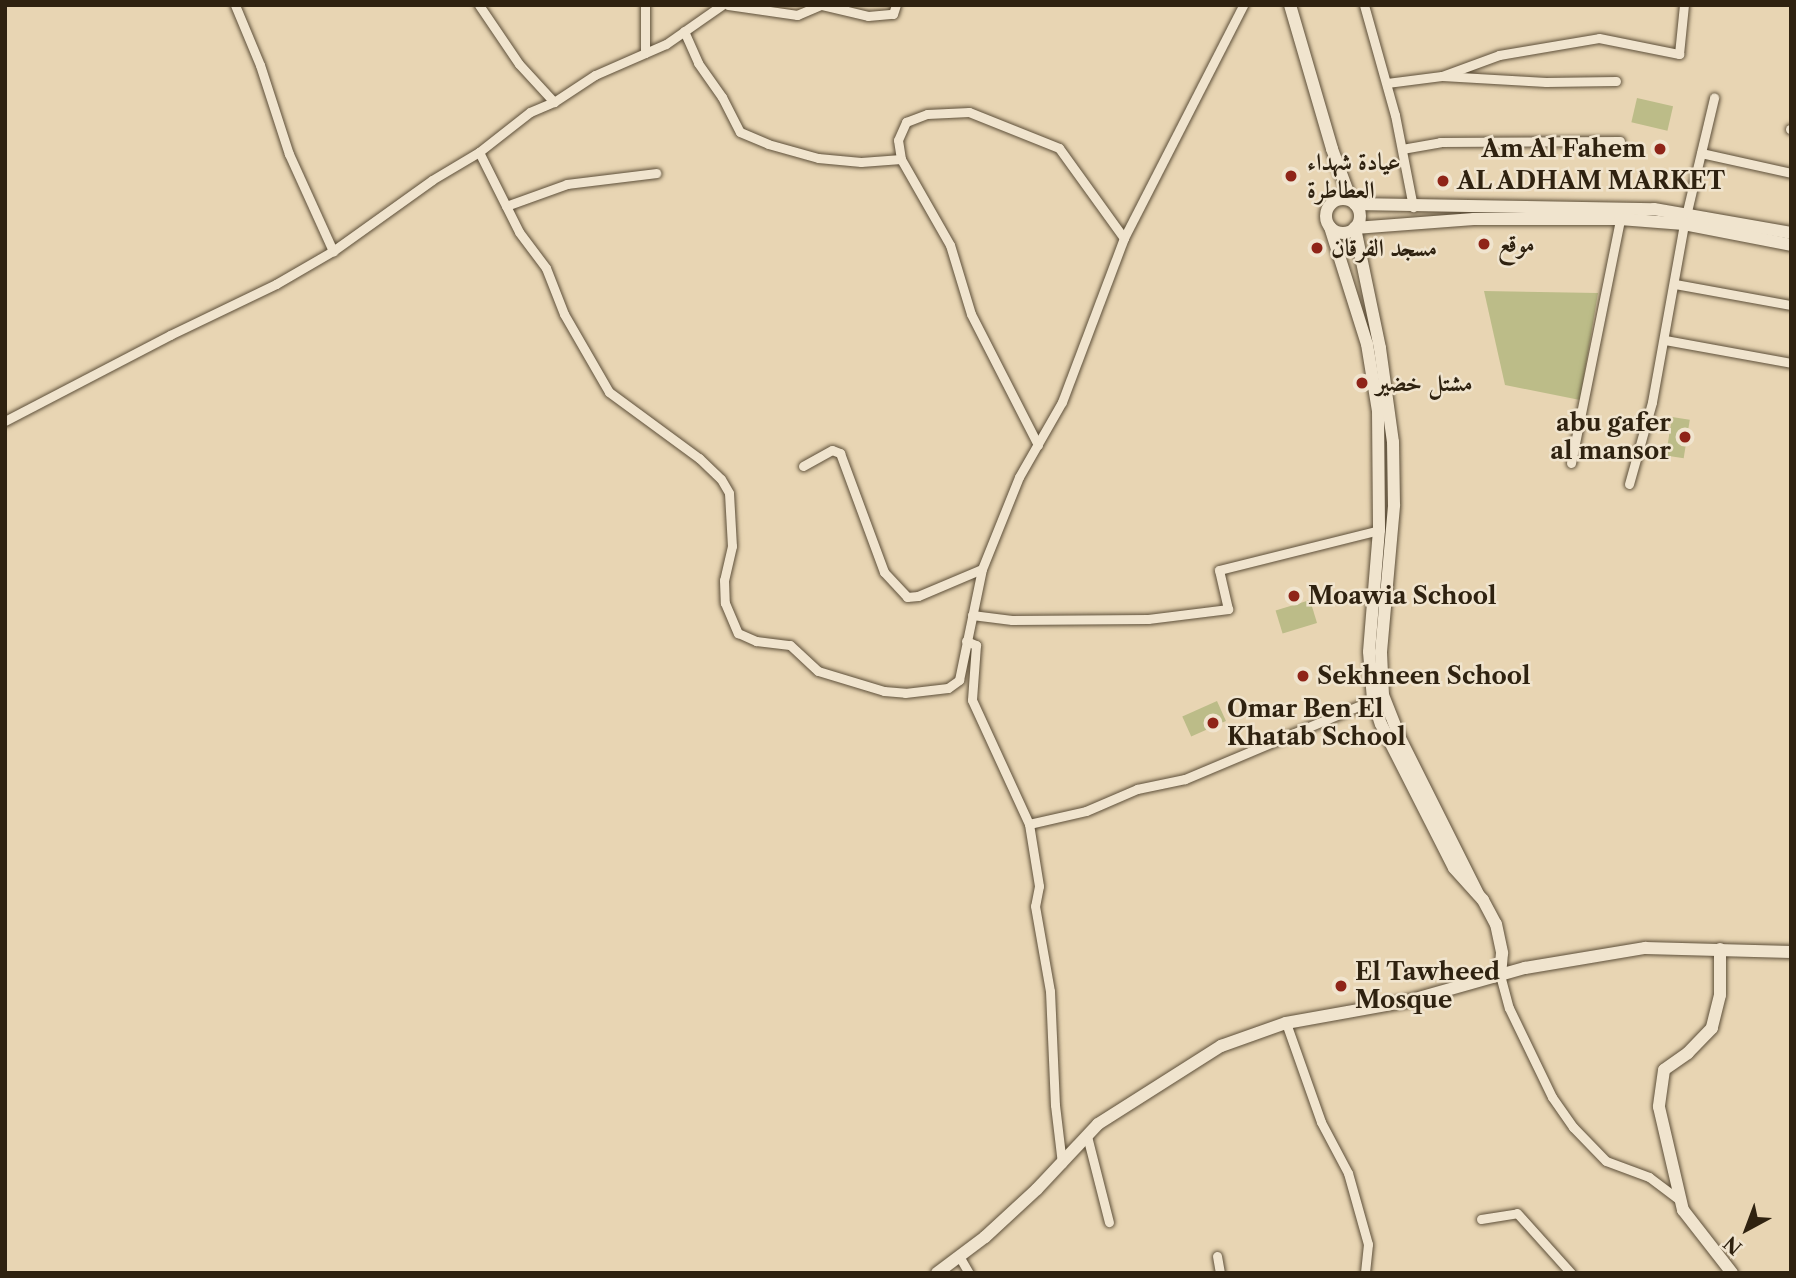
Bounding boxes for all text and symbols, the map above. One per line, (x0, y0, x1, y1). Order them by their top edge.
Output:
place label: Am Al Fahem (1481, 135, 1646, 163)
marker: Am Al Fahem (1652, 141, 1668, 157)
place label: عيادة شهداء العطاطرة (1307, 148, 1400, 204)
marker: عيادة شهداء العطاطرة (1281, 166, 1301, 186)
place label: AL ADHAM MARKET (1457, 167, 1727, 195)
marker: AL ADHAM MARKET (1435, 173, 1451, 189)
place label: موقع (1498, 230, 1535, 258)
place label: مسجد الفرقان (1331, 234, 1437, 262)
marker: موقع (1476, 236, 1492, 252)
marker: مسجد الفرقان (1309, 240, 1325, 256)
place label: مشتل خضير (1376, 369, 1473, 397)
marker: مشتل خضير (1354, 375, 1370, 391)
place label: abu gafer al mansor (1550, 409, 1671, 465)
marker: abu gafer al mansor (1677, 429, 1693, 445)
place label: Moawia School (1308, 582, 1497, 610)
marker: Moawia School (1286, 588, 1302, 604)
place label: Sekhneen School (1317, 662, 1531, 690)
marker: Sekhneen School (1295, 668, 1311, 684)
place label: Omar Ben El Khatab School (1227, 695, 1406, 751)
marker: Omar Ben El Khatab School (1205, 715, 1221, 731)
place label: El Tawheed Mosque (1355, 958, 1501, 1014)
marker: El Tawheed Mosque (1333, 978, 1349, 994)
north arrow (1712, 1194, 1782, 1264)
text: N (1719, 1231, 1747, 1259)

